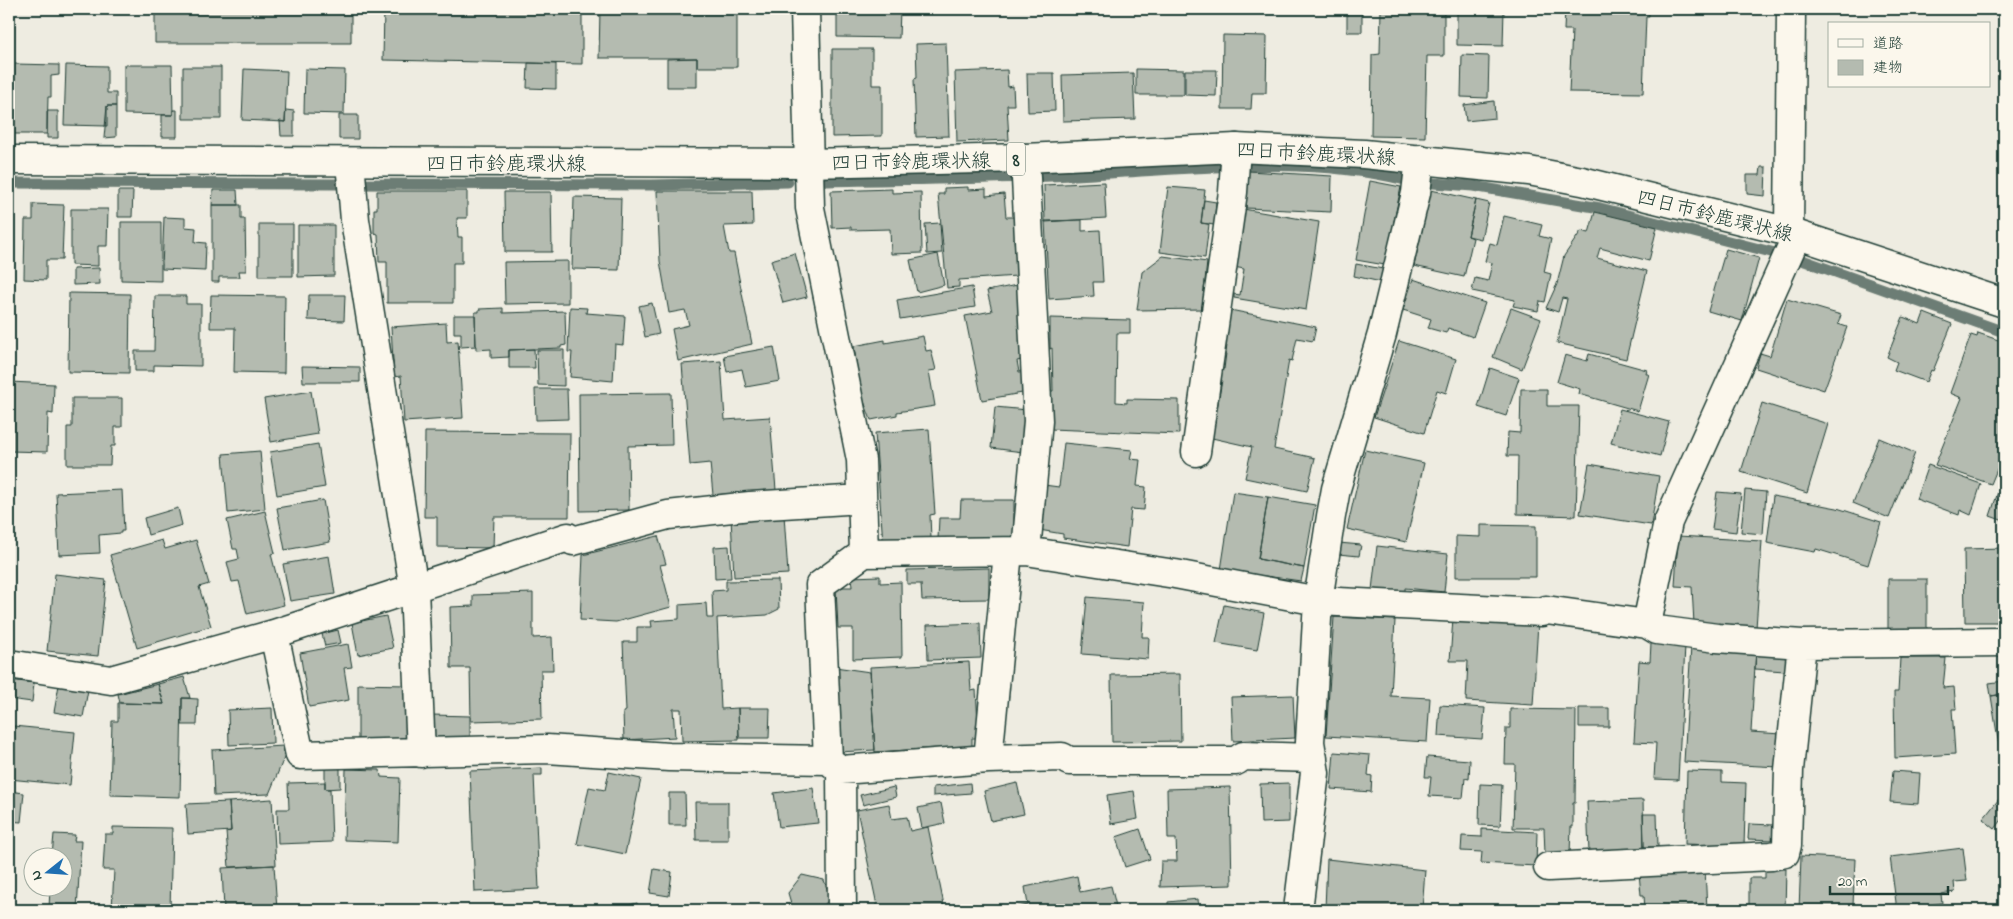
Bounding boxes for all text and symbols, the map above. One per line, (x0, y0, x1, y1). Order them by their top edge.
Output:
legend (1828, 22, 1990, 88)
text: 道路 (1873, 33, 1903, 55)
text: 建物 (1873, 57, 1903, 79)
street label: 四日市鈴鹿環状線 (1235, 137, 1397, 174)
road number: 8 (1007, 142, 1025, 176)
street label: 四日市鈴鹿環状線 (831, 148, 991, 179)
street label: 四日市鈴鹿環状線 (426, 151, 586, 180)
street label: 四日市鈴鹿環状線 (1633, 184, 1796, 251)
north arrow (22, 846, 72, 896)
scale bar (1830, 864, 1948, 896)
text: N (26, 868, 48, 883)
text: 20 m (1838, 871, 1868, 893)

